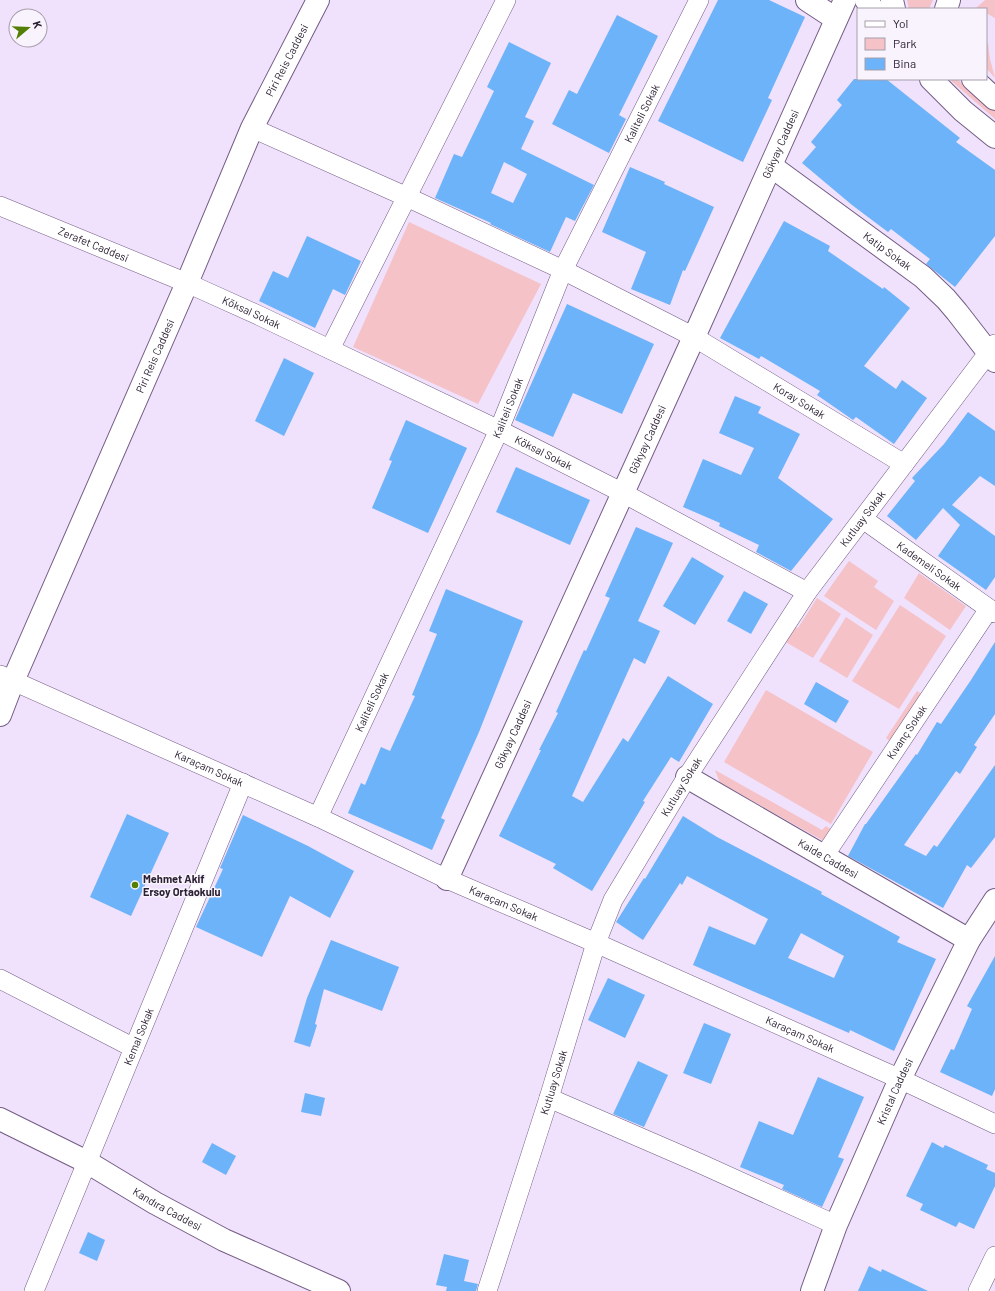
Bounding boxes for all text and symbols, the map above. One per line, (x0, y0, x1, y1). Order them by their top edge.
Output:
north arrow (8, 8, 48, 48)
legend (857, 8, 987, 80)
text: Yol (893, 16, 908, 30)
text: K (31, 19, 45, 30)
street label: Piri Reis Caddesi (262, 22, 311, 98)
text: Park (893, 36, 917, 50)
text: Bina (893, 56, 916, 70)
street label: Kaliteli Sokak (621, 81, 662, 145)
street label: Gökyay Caddesi (759, 107, 801, 180)
street label: Zerafet Caddesi (56, 224, 131, 264)
street label: Katip Sokak (861, 229, 915, 273)
street label: Köksal Sokak (220, 293, 283, 331)
street label: Piri Reis Caddesi (133, 317, 177, 395)
street label: Kaliteli Sokak (489, 375, 525, 440)
street label: Koray Sokak (771, 380, 828, 421)
street label: Gökyay Caddesi (626, 403, 668, 476)
street label: Köksal Sokak (513, 432, 575, 472)
street label: Kutluay Sokak (837, 487, 888, 549)
street label: Kademeli Sokak (895, 538, 964, 593)
street label: Kaliteli Sokak (352, 670, 391, 733)
street label: Gökyay Caddesi (491, 698, 534, 771)
street label: Kıvanç Sokak (884, 702, 929, 761)
street label: Karaçam Sokak (173, 747, 246, 789)
street label: Kutluay Sokak (658, 754, 704, 819)
street label: Kaide Caddesi (796, 836, 861, 881)
place label: Mehmet Akif Ersoy Ortaokulu (143, 872, 220, 898)
marker: Mehmet Akif Ersoy Ortaokulu (130, 880, 140, 890)
street label: Karaçam Sokak (467, 882, 541, 924)
street label: Kemal Sokak (121, 1005, 156, 1067)
street label: Karaçam Sokak (764, 1013, 837, 1055)
street label: Kutluay Sokak (537, 1048, 569, 1116)
street label: Kristal Caddesi (874, 1056, 915, 1127)
street label: Kandıra Caddesi (131, 1184, 204, 1233)

